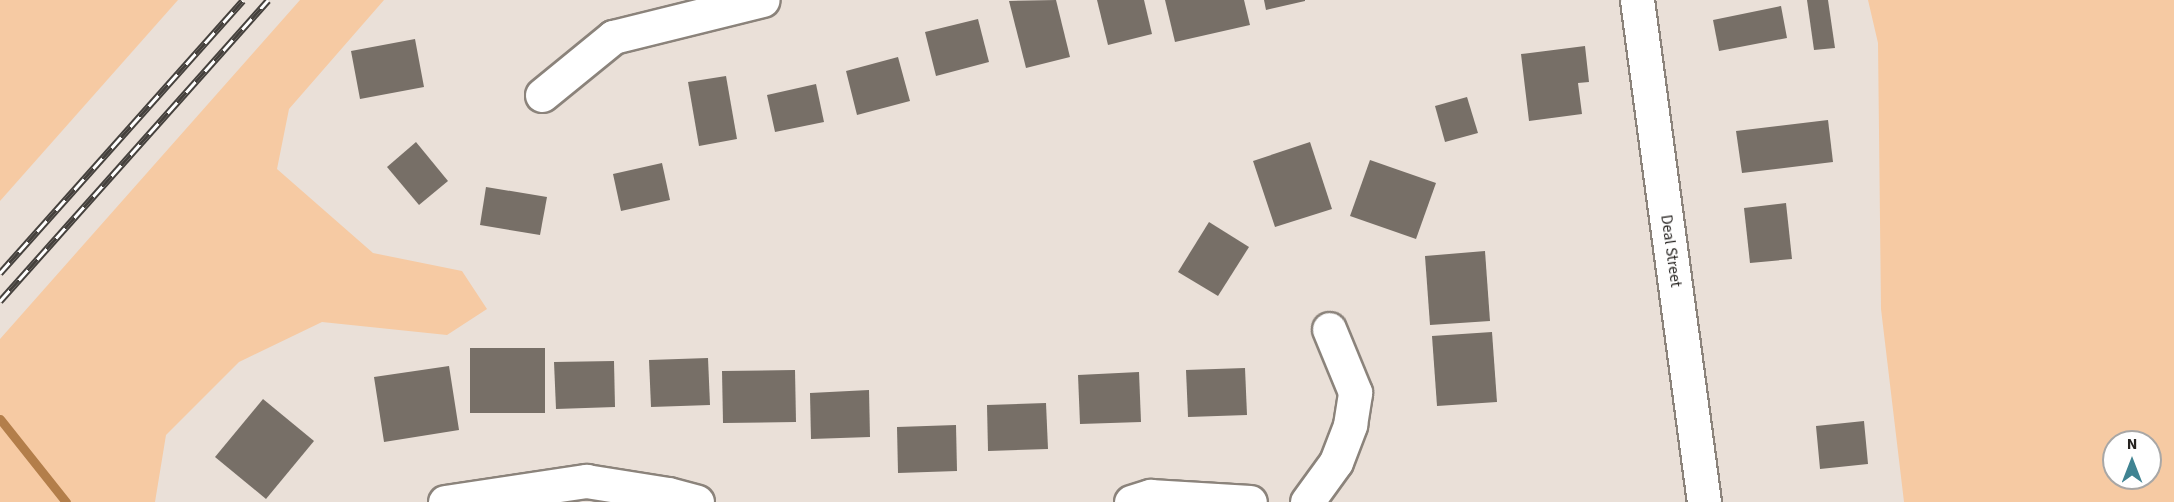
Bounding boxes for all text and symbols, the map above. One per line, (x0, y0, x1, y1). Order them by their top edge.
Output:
street label: Deal Street (1656, 214, 1686, 288)
north arrow (2102, 430, 2162, 490)
text: N (2127, 433, 2137, 455)

